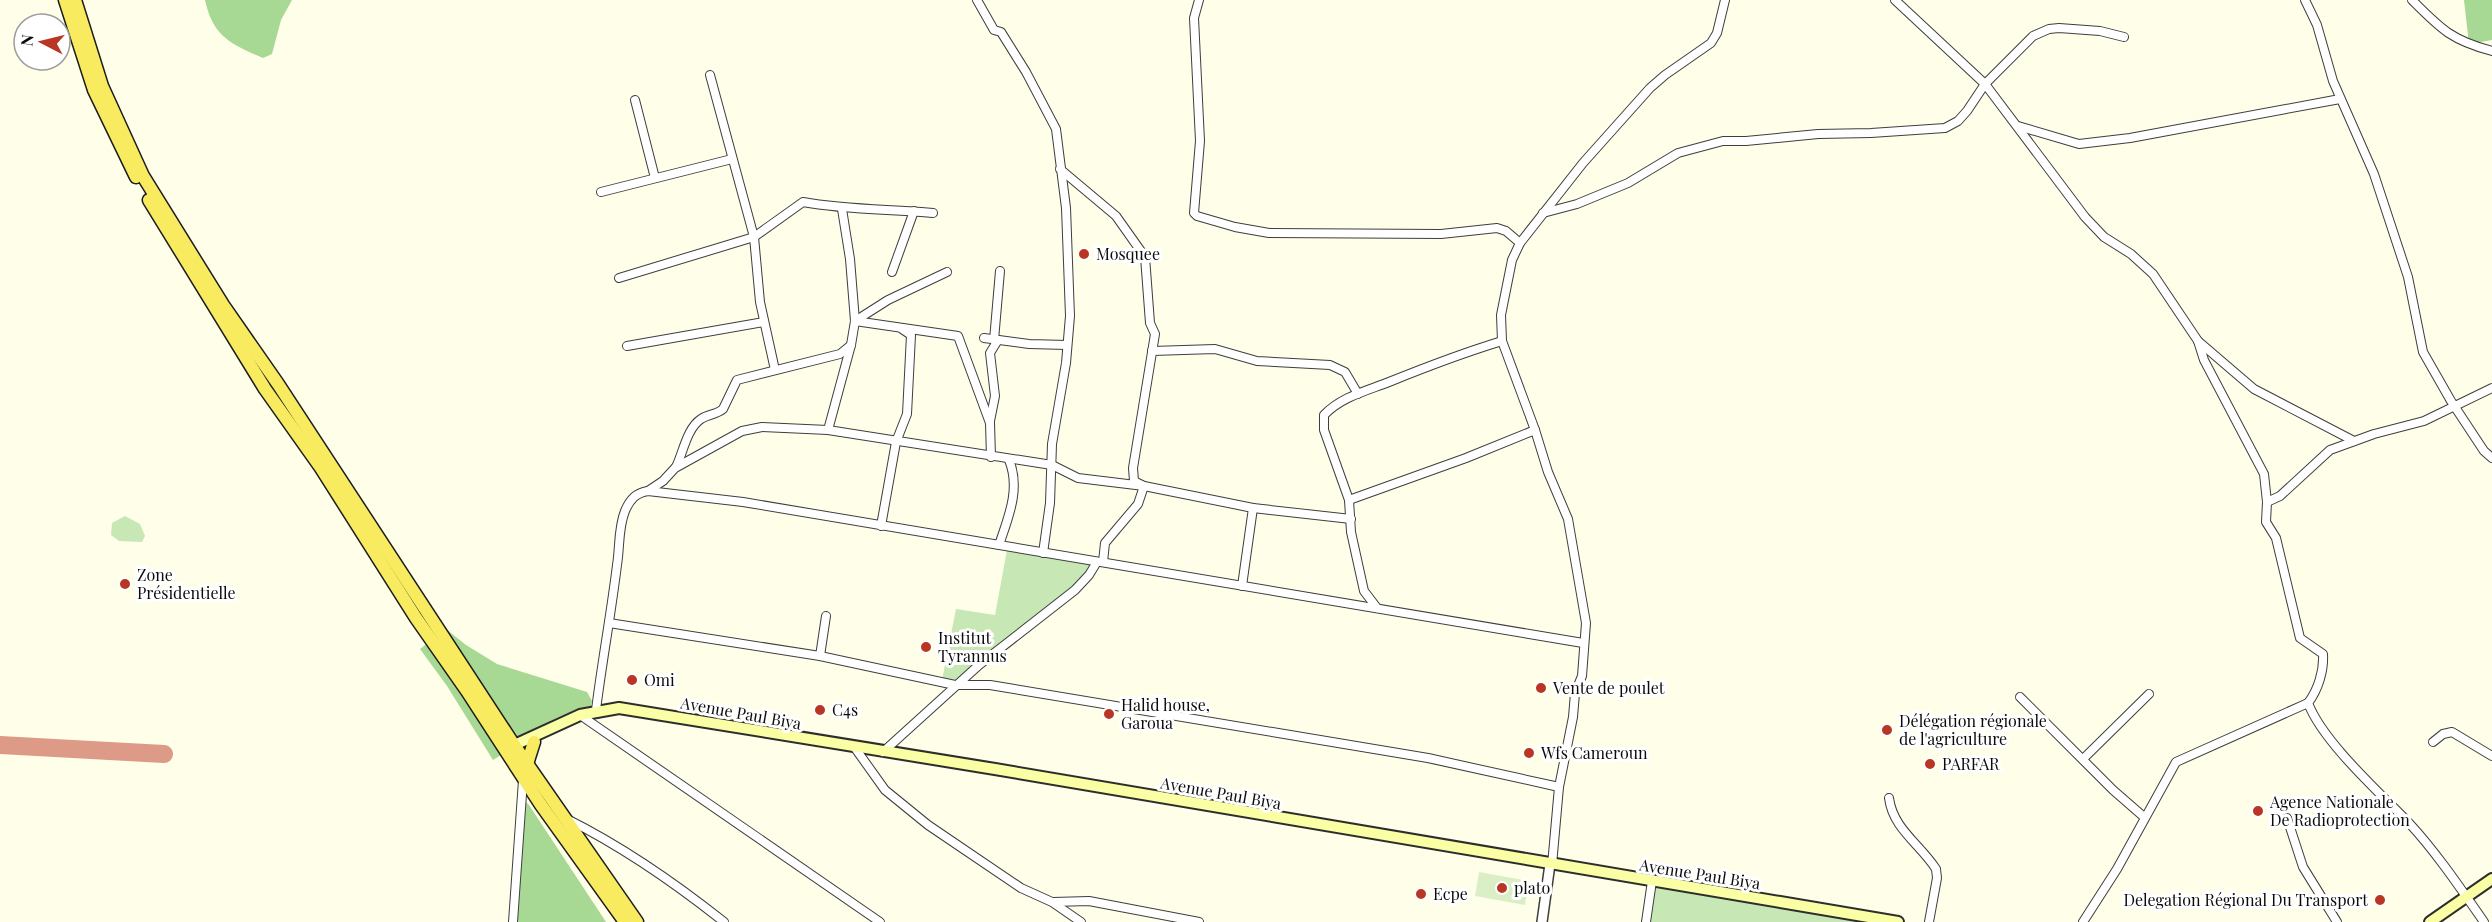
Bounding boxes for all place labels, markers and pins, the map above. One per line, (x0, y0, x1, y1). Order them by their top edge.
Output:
place label: Mosquee (1096, 243, 1160, 264)
marker: Mosquee (1077, 247, 1091, 261)
place label: Zone Présidentielle (137, 564, 236, 603)
marker: Zone Présidentielle (118, 577, 132, 591)
place label: Institut Tyrannus (938, 627, 1007, 666)
marker: Institut Tyrannus (919, 640, 933, 654)
place label: Omi (644, 669, 675, 690)
marker: Omi (625, 673, 639, 687)
place label: Vente de poulet (1552, 677, 1665, 698)
marker: Vente de poulet (1534, 681, 1548, 695)
place label: Halid house, Garoua (1121, 694, 1210, 733)
place label: C4s (832, 699, 858, 720)
marker: C4s (813, 703, 827, 717)
marker: Halid house, Garoua (1102, 707, 1116, 721)
place label: Délégation régionale de l'agriculture (1899, 710, 2047, 749)
marker: Délégation régionale de l'agriculture (1880, 723, 1894, 737)
place label: Wfs Cameroun (1540, 742, 1648, 763)
marker: Wfs Cameroun (1522, 746, 1536, 760)
place label: PARFAR (1942, 753, 2000, 774)
marker: PARFAR (1923, 757, 1937, 771)
place label: Agence Nationale De Radioprotection (2269, 791, 2410, 830)
marker: Agence Nationale De Radioprotection (2251, 804, 2265, 818)
place label: plato (1514, 877, 1551, 898)
marker: plato (1495, 881, 1509, 895)
place label: Ecpe (1433, 883, 1468, 904)
marker: Ecpe (1414, 887, 1428, 901)
place label: Delegation Régional Du Transport (2123, 889, 2368, 910)
marker: Delegation Régional Du Transport (2373, 893, 2387, 907)

